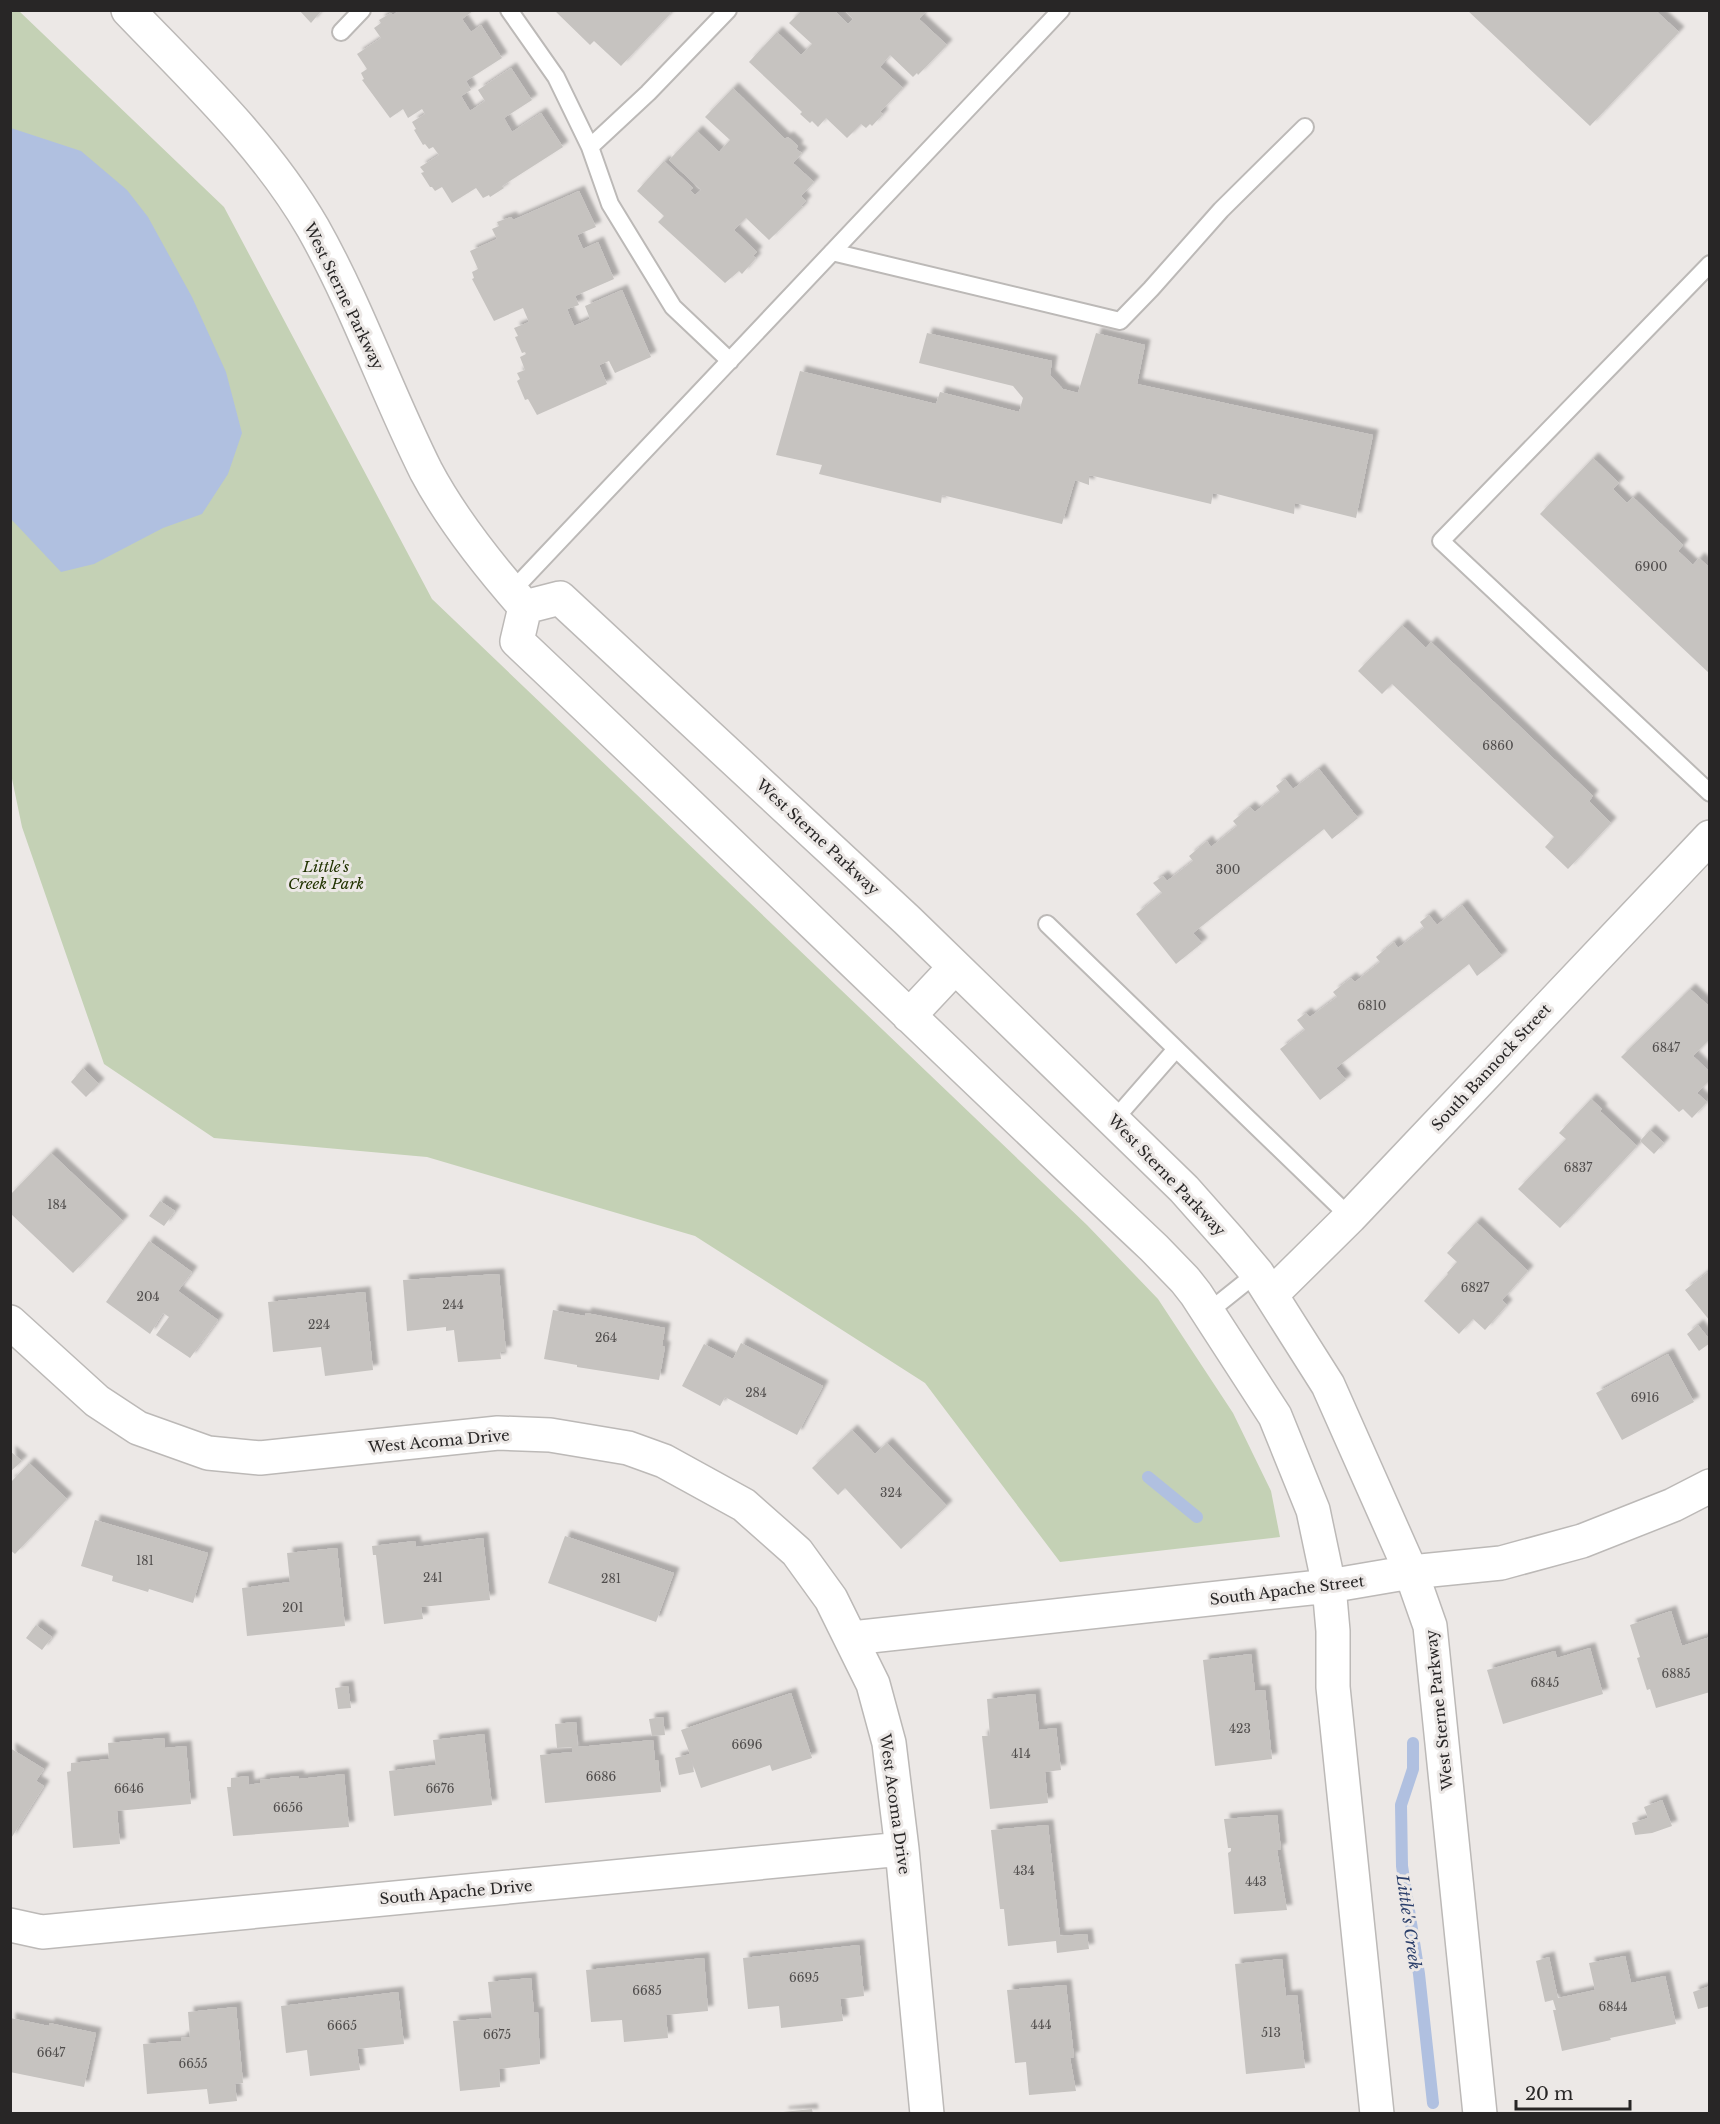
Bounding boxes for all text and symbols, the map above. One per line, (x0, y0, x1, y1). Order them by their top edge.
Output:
street label: West Sterne Parkway (300, 219, 388, 373)
house number: 6900 (1635, 559, 1667, 574)
house number: 6860 (1482, 738, 1514, 753)
street label: West Sterne Parkway (752, 774, 884, 899)
park label: Little's Creek Park (288, 857, 364, 893)
house number: 300 (1216, 862, 1240, 877)
house number: 6810 (1358, 998, 1386, 1013)
street label: South Bannock Street (1427, 999, 1555, 1134)
house number: 6847 (1652, 1040, 1681, 1055)
street label: West Sterne Parkway (1103, 1110, 1230, 1240)
house number: 6837 (1564, 1160, 1593, 1175)
house number: 184 (47, 1197, 67, 1212)
house number: 6827 (1461, 1280, 1490, 1295)
house number: 204 (137, 1289, 159, 1304)
house number: 244 (442, 1297, 464, 1312)
house number: 224 (308, 1317, 330, 1332)
house number: 264 (595, 1330, 617, 1345)
house number: 284 (745, 1385, 767, 1400)
house number: 6916 (1631, 1390, 1660, 1405)
street label: West Acoma Drive (367, 1425, 510, 1457)
house number: 324 (880, 1485, 902, 1500)
house number: 181 (136, 1553, 154, 1568)
house number: 241 (423, 1570, 443, 1585)
house number: 281 (601, 1571, 621, 1586)
street label: South Apache Street (1209, 1571, 1366, 1609)
house number: 201 (282, 1600, 304, 1615)
street label: West Sterne Parkway (1421, 1628, 1457, 1792)
house number: 6885 (1661, 1666, 1691, 1681)
house number: 6845 (1531, 1675, 1560, 1690)
house number: 423 (1229, 1721, 1251, 1736)
street label: West Acoma Drive (876, 1731, 914, 1876)
house number: 6696 (732, 1737, 763, 1752)
house number: 414 (1011, 1746, 1031, 1761)
house number: 6686 (586, 1769, 616, 1784)
house number: 6646 (114, 1781, 144, 1796)
house number: 6676 (425, 1781, 455, 1796)
house number: 6656 (273, 1800, 303, 1815)
house number: 434 (1013, 1863, 1035, 1878)
water label: Little's Creek (1392, 1872, 1426, 1971)
house number: 443 (1245, 1874, 1267, 1889)
street label: South Apache Drive (379, 1876, 533, 1908)
house number: 6695 (789, 1970, 819, 1985)
house number: 6685 (632, 1983, 662, 1998)
house number: 6844 (1598, 1999, 1628, 2014)
house number: 444 (1030, 2017, 1052, 2032)
house number: 6665 (327, 2018, 357, 2033)
house number: 513 (1261, 2025, 1281, 2040)
house number: 6675 (483, 2027, 511, 2042)
house number: 6647 (37, 2045, 66, 2060)
house number: 6655 (178, 2056, 208, 2071)
scale bar (1516, 2073, 1630, 2111)
text: 20 m (1525, 2083, 1573, 2105)

